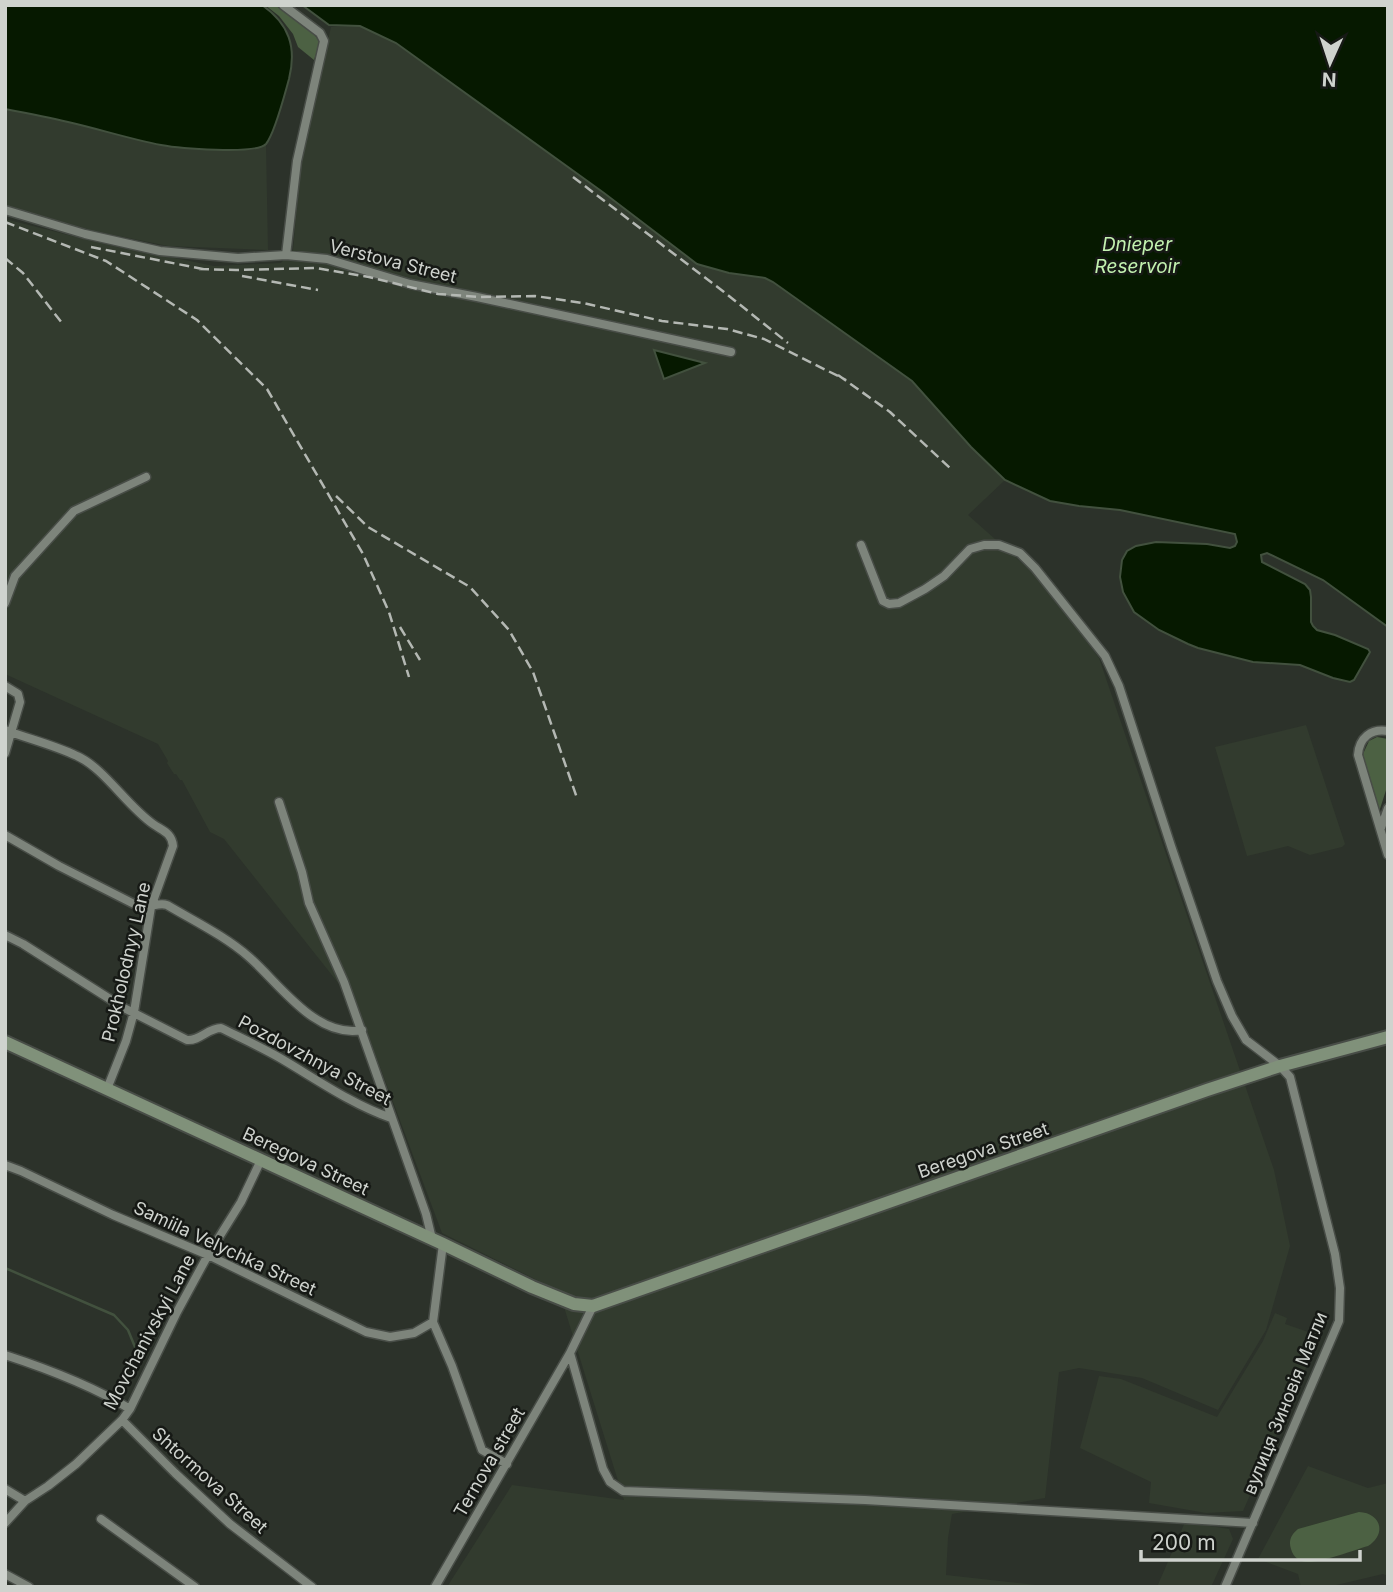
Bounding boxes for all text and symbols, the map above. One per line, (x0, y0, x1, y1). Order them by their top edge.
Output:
north arrow (1295, 28, 1365, 98)
text: N (1321, 68, 1337, 91)
water label: Dnieper Reservoir (1095, 233, 1180, 278)
street label: Verstova Street (327, 235, 459, 287)
street label: Prokholodnyy Lane (97, 880, 155, 1044)
street label: Pozdovzhnya Street (235, 1011, 395, 1109)
street label: Beregova Street (915, 1118, 1051, 1182)
street label: Beregova Street (240, 1123, 372, 1199)
street label: Samiila Velychka Street (131, 1197, 320, 1300)
street label: Movchanivskyi Lane (99, 1251, 199, 1413)
street label: вулиця Зиновія Матли (1239, 1309, 1331, 1497)
street label: Ternova street (449, 1403, 529, 1520)
street label: Shtormova Street (148, 1423, 272, 1537)
scale bar (1141, 1518, 1360, 1562)
text: 200 m (1152, 1530, 1216, 1555)

